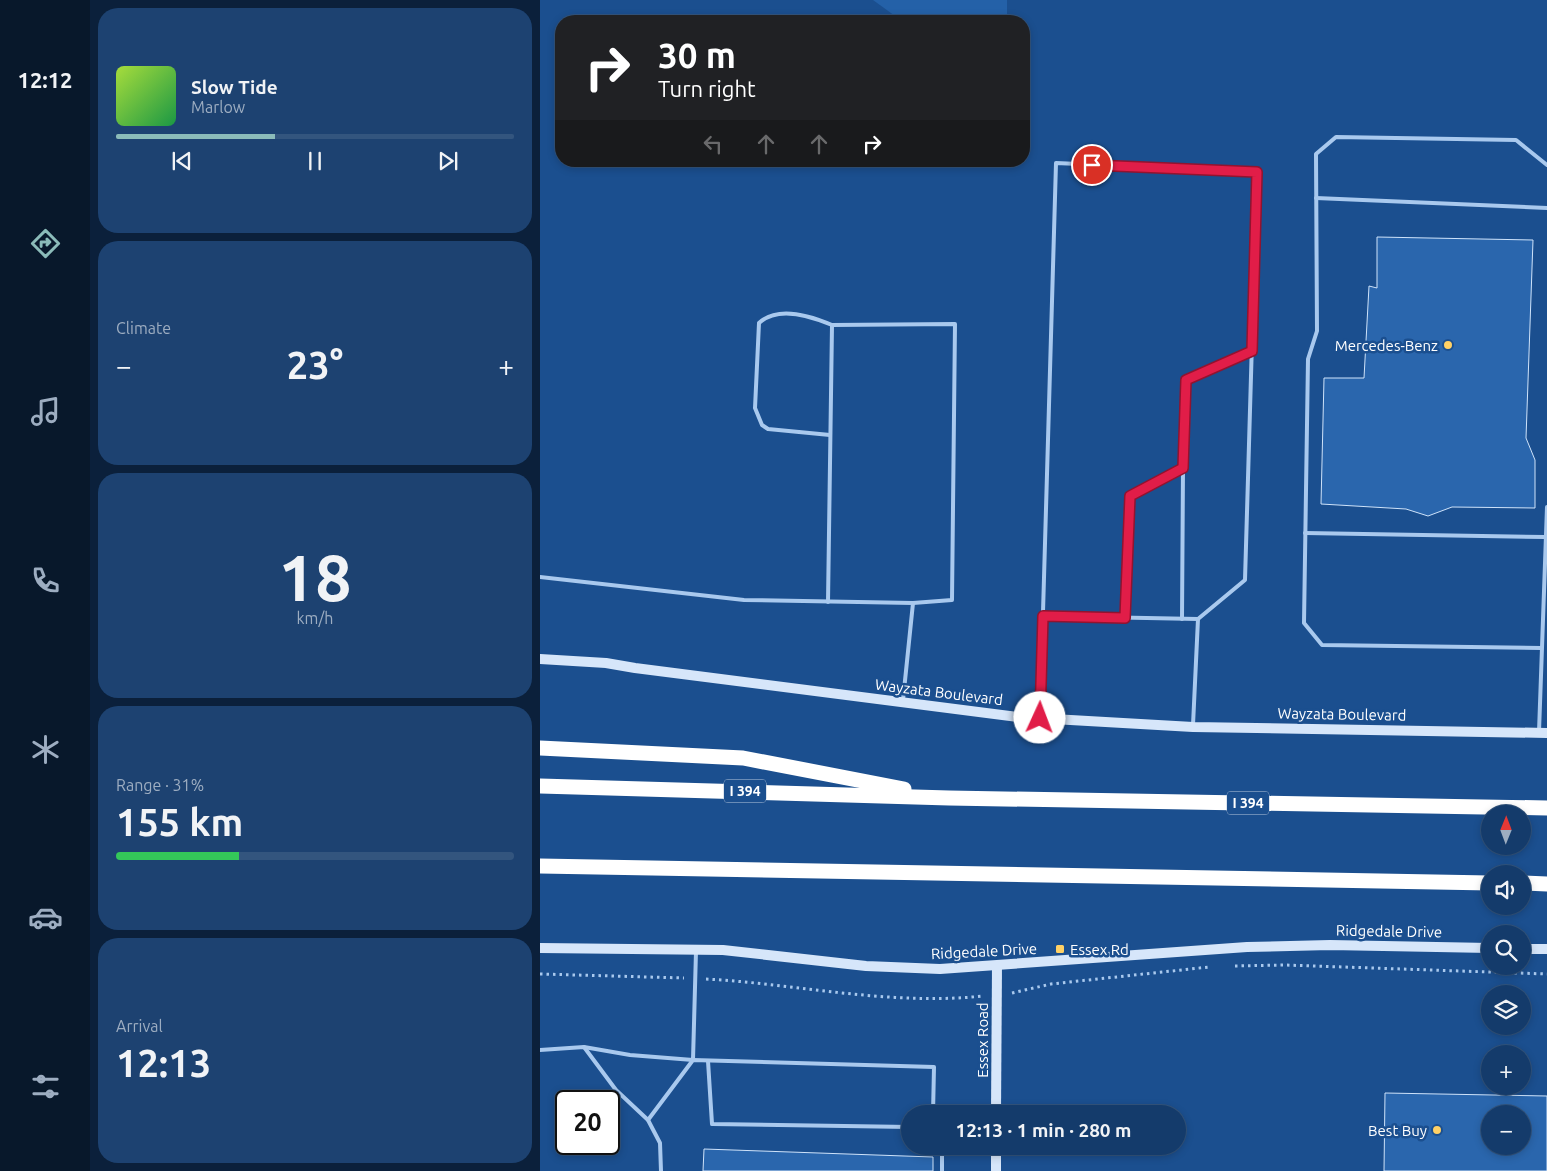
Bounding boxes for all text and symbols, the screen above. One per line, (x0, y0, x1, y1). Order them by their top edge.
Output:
icon: right (575, 35, 640, 100)
text: 30 m (658, 35, 736, 75)
text: 12:12 (17, 67, 73, 92)
text: Slow Tide (191, 76, 278, 98)
text: Turn right (658, 76, 756, 101)
text: Marlow (191, 98, 245, 116)
icon: left (699, 130, 727, 158)
icon: ahead (752, 130, 780, 158)
icon: ahead (805, 130, 833, 158)
icon: right (858, 130, 886, 158)
pin (1071, 144, 1113, 186)
icon: previous (168, 147, 196, 175)
icon: pause (301, 147, 329, 175)
icon: next (434, 147, 462, 175)
icon: arrive (1078, 151, 1106, 179)
icon: directions (28, 226, 63, 261)
text: Climate (116, 319, 171, 337)
place label: Mercedes-Benz (1335, 337, 1438, 354)
marker: Mercedes-Benz (1442, 339, 1454, 351)
text: 23° (287, 344, 343, 386)
text: − (116, 350, 132, 381)
text: + (498, 350, 514, 381)
icon: music (28, 394, 63, 429)
text: 18 (278, 540, 352, 613)
icon: phone (28, 563, 63, 598)
text: km/h (297, 609, 333, 627)
street label: Wayzata Boulevard (874, 676, 1004, 708)
position arrow (1013, 691, 1065, 743)
street label: Wayzata Boulevard (1278, 704, 1406, 724)
icon: climate (28, 732, 63, 767)
text: Range · 31% (116, 776, 204, 794)
road number: I 394 (724, 779, 766, 802)
road number: I 394 (1227, 791, 1269, 814)
text: 155 km (116, 801, 243, 843)
north arrow (1481, 805, 1531, 855)
map controls (1481, 805, 1531, 1155)
button: sound (1481, 865, 1531, 915)
icon: car (28, 900, 63, 935)
street label: Ridgedale Drive (1336, 922, 1442, 940)
button: search (1481, 925, 1531, 975)
street label: Ridgedale Drive (930, 940, 1038, 962)
place label: Essex Rd (1070, 941, 1129, 958)
marker: Essex Rd (1054, 943, 1066, 955)
button: layers (1481, 985, 1531, 1035)
street label: Essex Road (974, 1002, 991, 1078)
text: Arrival (116, 1017, 163, 1035)
text: 12:13 (116, 1042, 211, 1084)
button: + (1481, 1045, 1531, 1095)
icon: filters (28, 1069, 63, 1104)
speed limit sign: 20 (555, 1090, 620, 1155)
button: − (1481, 1105, 1531, 1155)
text: 12:13 · 1 min · 280 m (956, 1119, 1131, 1141)
place label: Best Buy (1368, 1122, 1427, 1139)
marker: Best Buy (1431, 1124, 1443, 1136)

